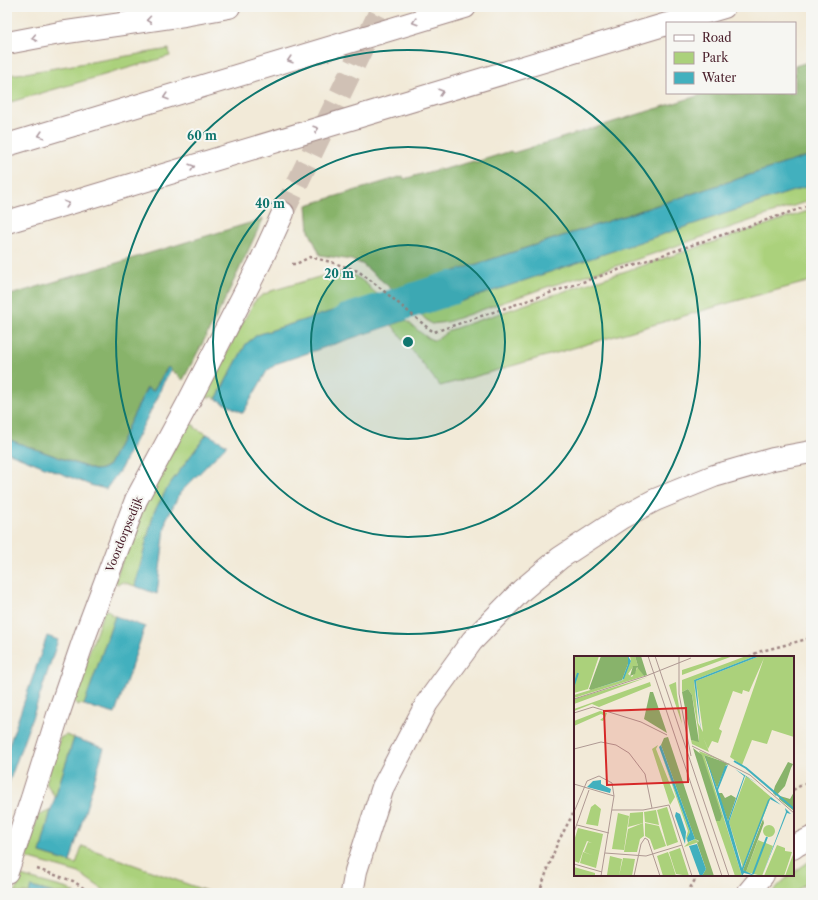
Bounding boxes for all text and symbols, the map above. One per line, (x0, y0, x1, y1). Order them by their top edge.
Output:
one-way arrow (146, 15, 152, 24)
one-way arrow (411, 17, 418, 26)
legend (666, 22, 796, 94)
text: Road (702, 30, 732, 45)
one-way arrow (31, 34, 37, 42)
text: Park (702, 50, 729, 65)
one-way arrow (287, 55, 294, 64)
text: Water (701, 70, 736, 85)
one-way arrow (437, 88, 444, 97)
one-way arrow (162, 92, 169, 101)
one-way arrow (312, 125, 319, 134)
text: 60 m (187, 128, 217, 143)
one-way arrow (38, 130, 45, 139)
one-way arrow (188, 163, 195, 172)
text: 40 m (255, 196, 285, 211)
one-way arrow (63, 200, 70, 209)
text: 20 m (324, 266, 354, 281)
centre of rings (401, 335, 415, 349)
street label: Voordorpsedijk (102, 494, 146, 575)
inset map (574, 656, 794, 876)

